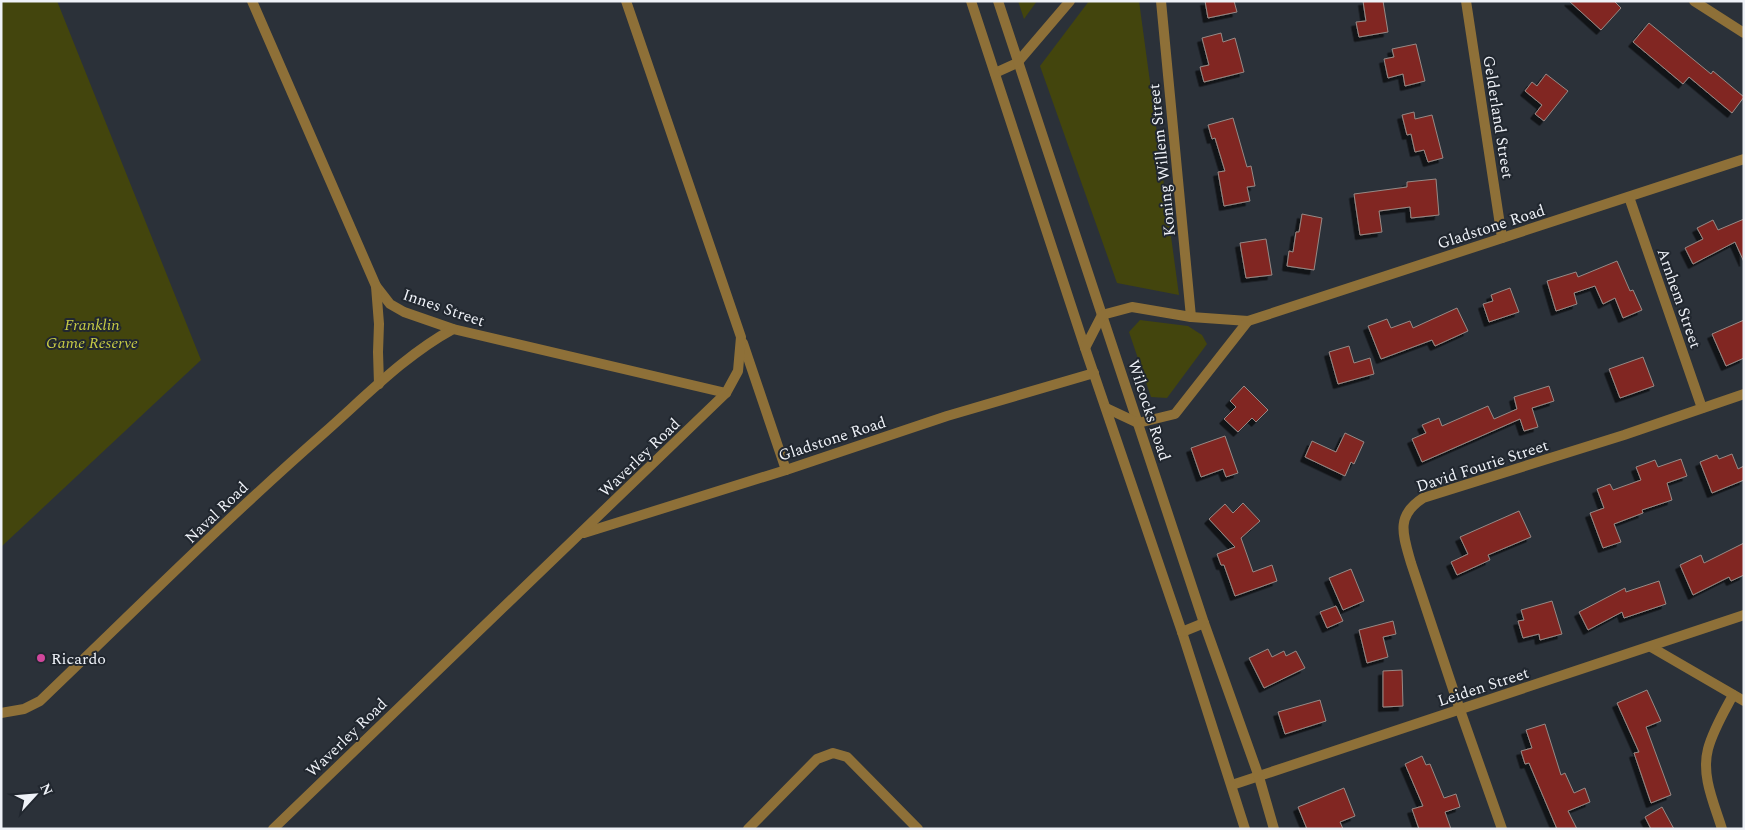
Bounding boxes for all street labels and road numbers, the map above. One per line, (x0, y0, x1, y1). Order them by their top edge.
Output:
street label: Gelderland Street (1476, 54, 1520, 181)
street label: Koning Willem Street (1142, 82, 1182, 237)
street label: Gladstone Road (1434, 198, 1548, 256)
street label: Arnhem Street (1651, 245, 1708, 352)
street label: Innes Street (399, 283, 488, 333)
street label: Wilcocks Road (1121, 357, 1177, 464)
street label: Gladstone Road (775, 410, 889, 468)
street label: Waverley Road (594, 413, 686, 503)
street label: David Fourie Street (1413, 433, 1552, 499)
street label: Naval Road (179, 476, 254, 549)
street label: Leiden Street (1434, 661, 1532, 713)
street label: Waverley Road (301, 693, 393, 783)

